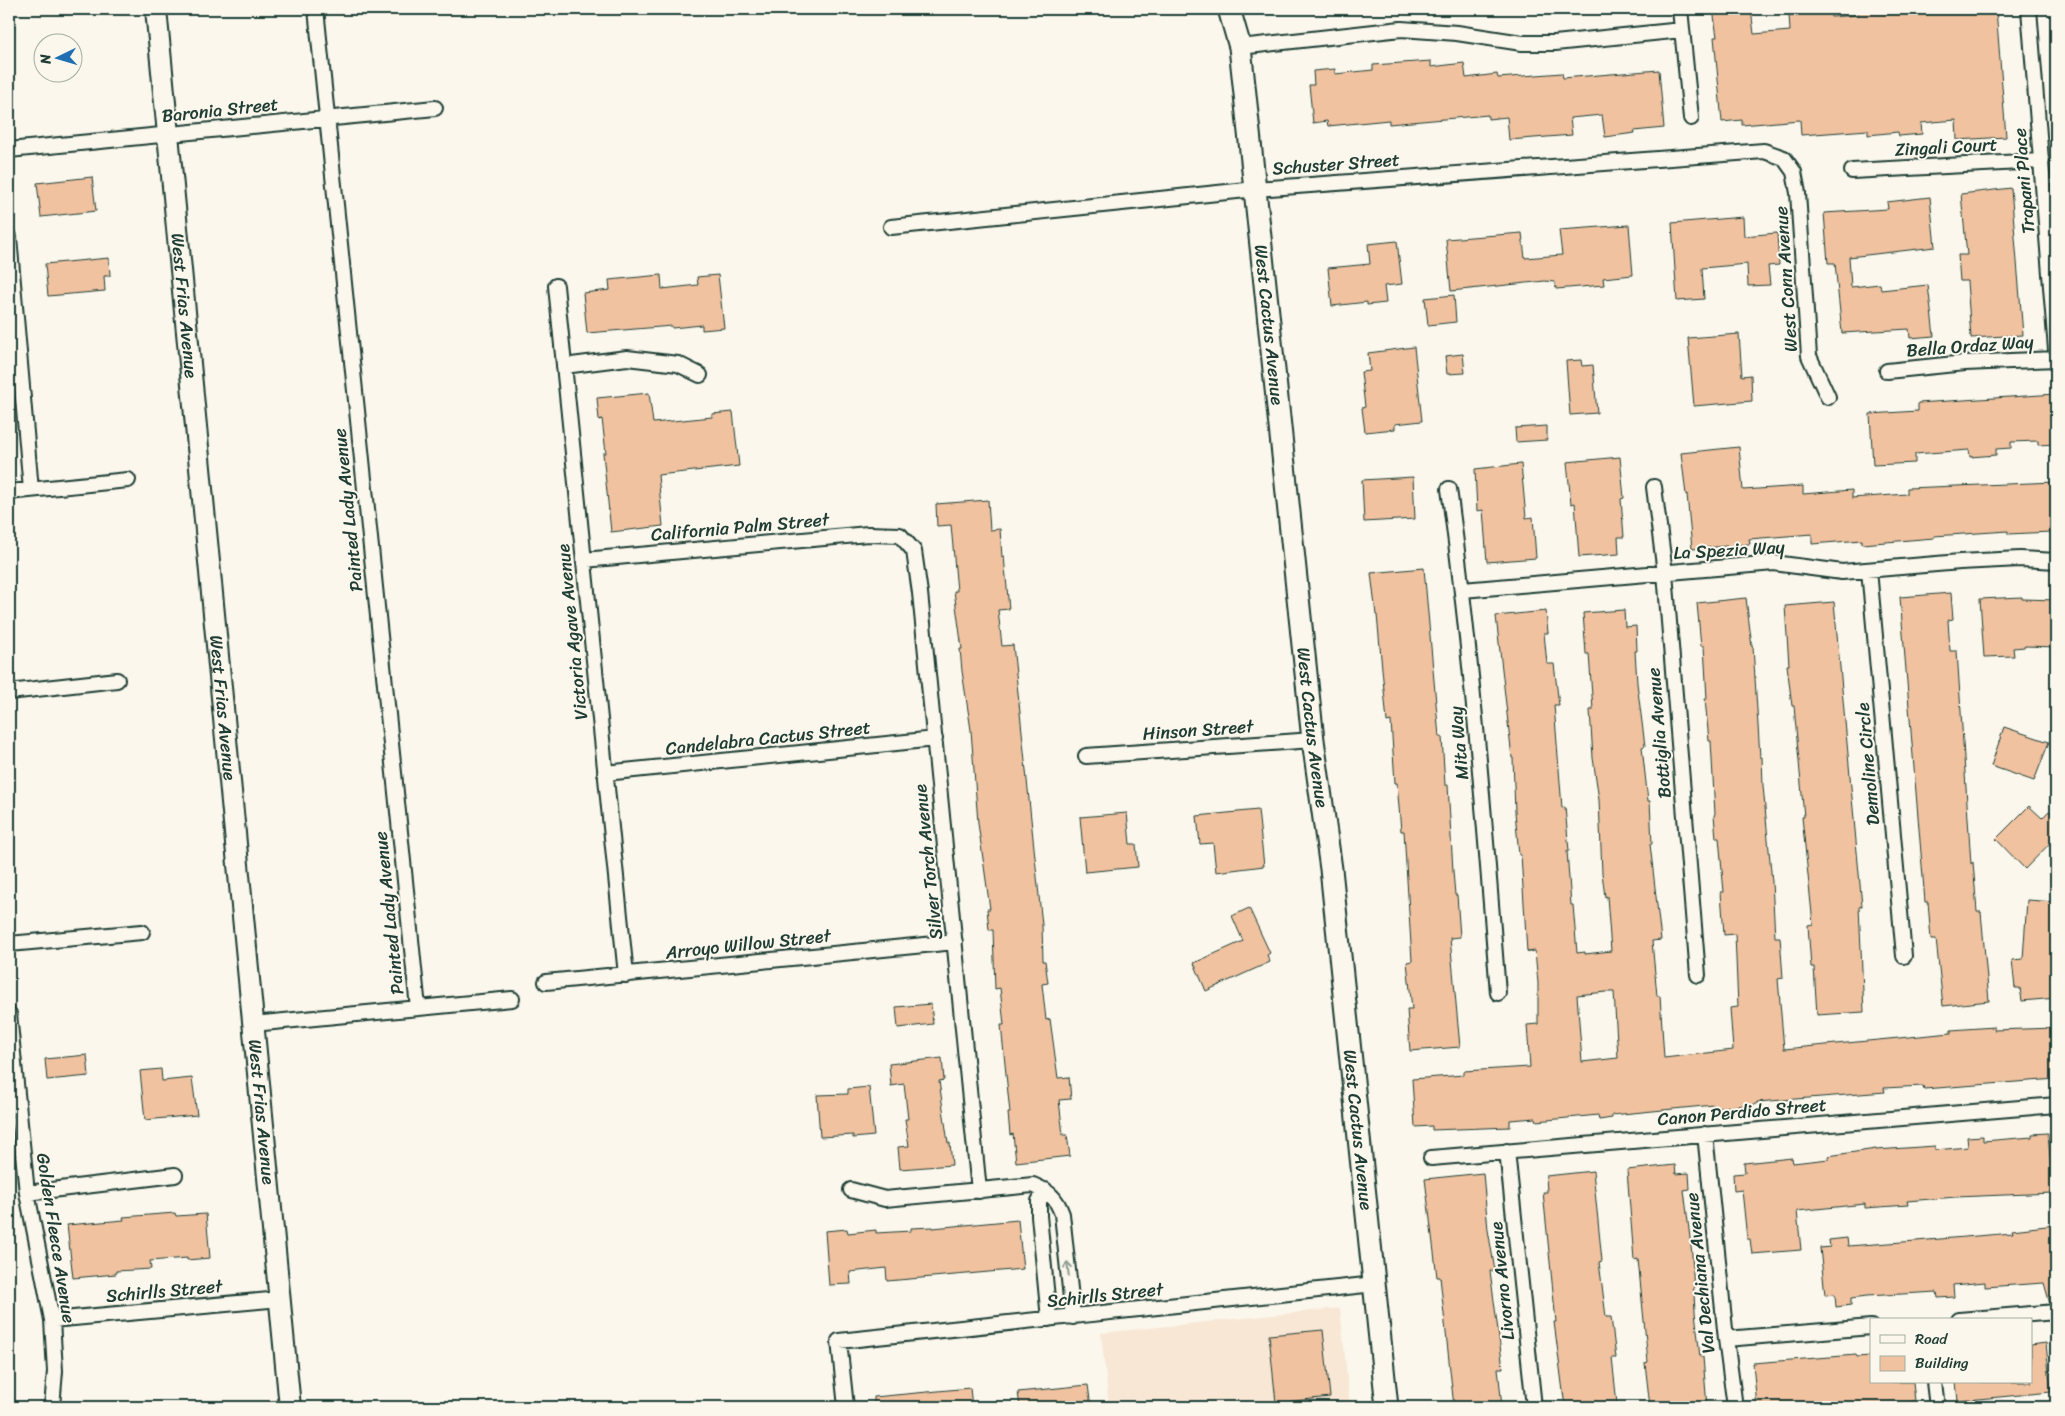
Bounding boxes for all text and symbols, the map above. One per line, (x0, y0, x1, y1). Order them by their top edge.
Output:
north arrow (32, 32, 82, 82)
text: N (33, 53, 59, 66)
street label: Baronia Street (160, 88, 280, 132)
street label: Trapani Place (2003, 127, 2045, 235)
street label: Zingali Court (1894, 128, 1998, 166)
street label: Schuster Street (1271, 144, 1401, 184)
street label: West Conn Avenue (1765, 205, 1807, 353)
street label: West Frias Avenue (162, 232, 207, 380)
street label: West Cactus Avenue (1245, 243, 1294, 407)
street label: Bella Ordaz Way (1905, 326, 2035, 366)
street label: Painted Lady Avenue (324, 427, 372, 593)
street label: California Palm Street (650, 503, 831, 551)
street label: La Spezia Way (1673, 531, 1786, 569)
street label: Victoria Agave Avenue (547, 542, 597, 722)
street label: West Frias Avenue (200, 634, 246, 782)
street label: West Cactus Avenue (1287, 646, 1338, 810)
street label: Bottiglia Avenue (1637, 666, 1681, 800)
street label: Demoline Circle (1847, 701, 1889, 827)
street label: Mita Way (1440, 704, 1478, 781)
street label: Hinson Street (1142, 710, 1255, 750)
street label: Candelabra Cactus Street (664, 711, 872, 765)
street label: Silver Torch Avenue (904, 782, 952, 941)
street label: Painted Lady Avenue (365, 830, 413, 996)
street label: Arroyo Willow Street (663, 919, 833, 969)
street label: West Frias Avenue (239, 1038, 285, 1186)
street label: West Cactus Avenue (1334, 1048, 1382, 1212)
street label: Canon Perdido Street (1656, 1089, 1828, 1135)
street label: Golden Fleece Avenue (27, 1151, 85, 1325)
street label: Val Dechiana Avenue (1676, 1191, 1724, 1355)
street label: Livorno Avenue (1480, 1220, 1524, 1342)
one-way arrow (1063, 1261, 1073, 1277)
street label: Schirlls Street (104, 1270, 224, 1312)
street label: Schirlls Street (1045, 1273, 1165, 1317)
legend (1870, 1318, 2032, 1384)
text: Road (1915, 1326, 1948, 1352)
text: Building (1915, 1350, 1969, 1376)

